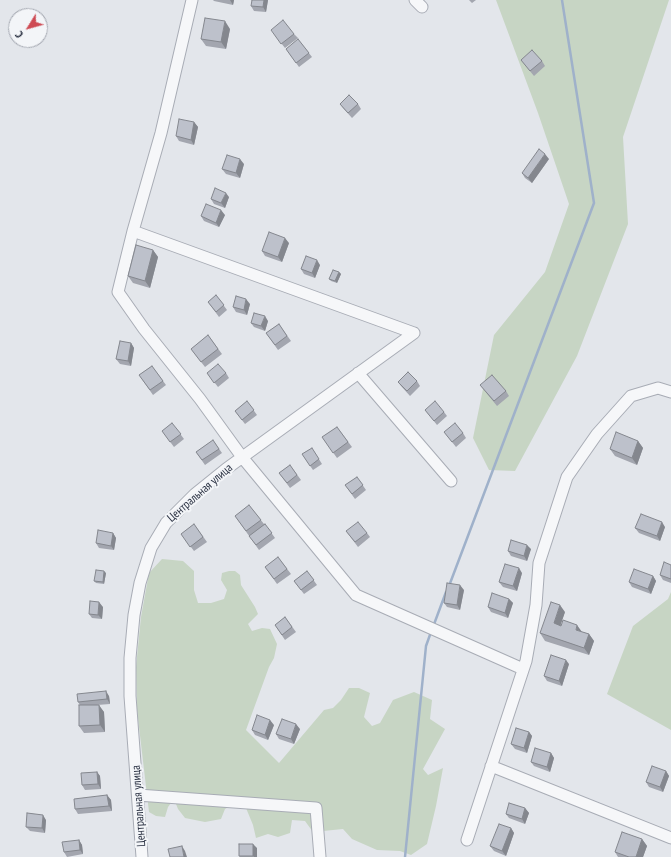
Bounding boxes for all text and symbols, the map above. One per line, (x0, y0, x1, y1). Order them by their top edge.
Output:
north arrow (8, 8, 48, 48)
text: С (12, 28, 26, 41)
street label: Центральная улица (164, 461, 236, 525)
street label: Центральная улица (129, 765, 149, 847)

